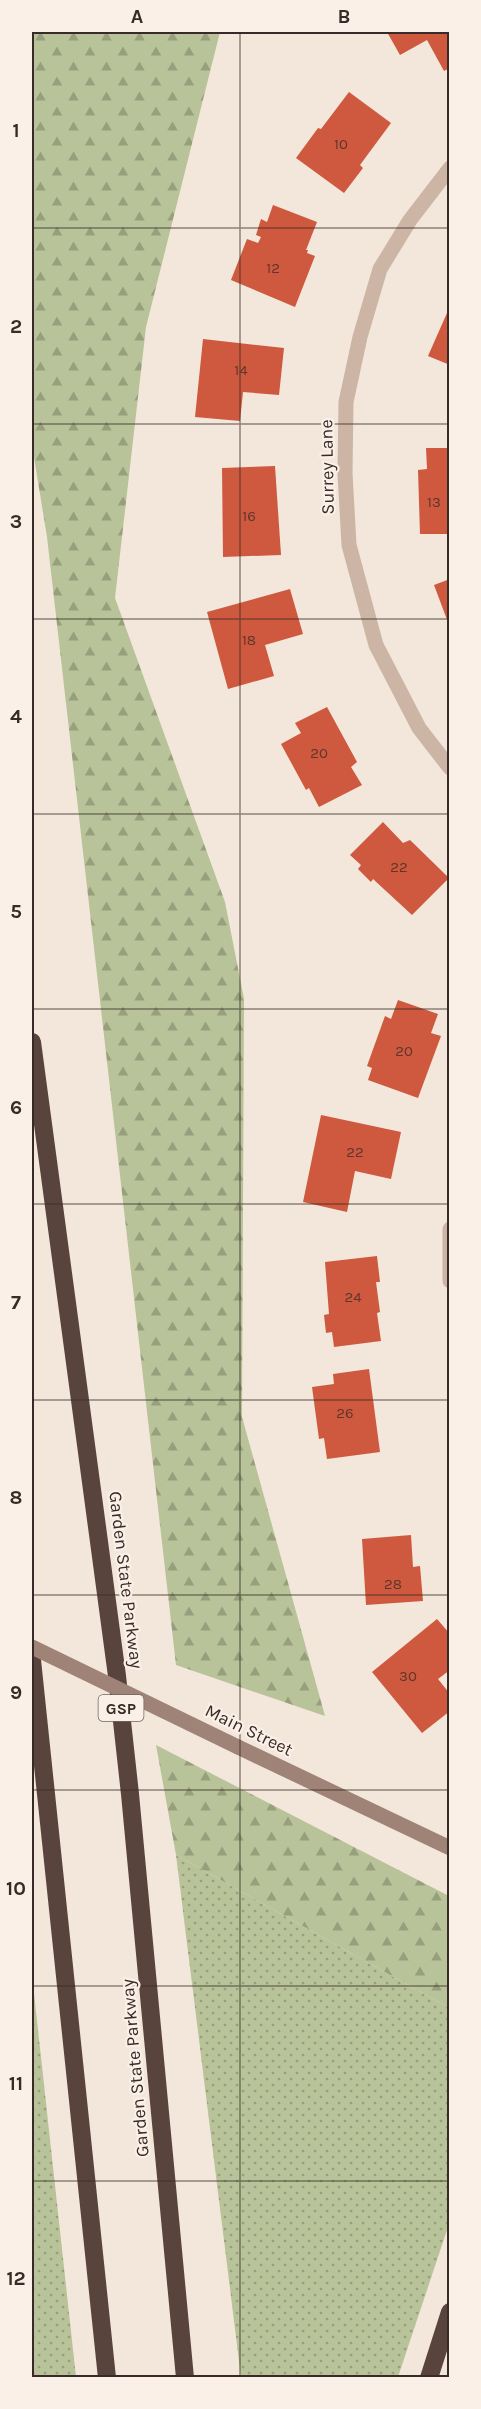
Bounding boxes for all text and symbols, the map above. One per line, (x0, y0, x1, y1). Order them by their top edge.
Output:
text: A (131, 5, 144, 28)
text: B (338, 5, 350, 28)
text: 1 (12, 119, 20, 142)
house number: 10 (334, 135, 348, 153)
house number: 12 (266, 259, 280, 277)
text: 2 (10, 315, 22, 338)
house number: 14 (234, 361, 248, 379)
street label: Surrey Lane (315, 419, 339, 515)
house number: 13 (427, 493, 441, 511)
house number: 16 (242, 507, 256, 525)
text: 3 (10, 510, 22, 533)
house number: 18 (242, 631, 256, 649)
text: 4 (10, 705, 22, 728)
house number: 20 (310, 744, 328, 762)
house number: 22 (390, 858, 408, 876)
text: 5 (10, 900, 22, 923)
house number: 20 (395, 1042, 413, 1060)
text: 6 (10, 1096, 22, 1119)
house number: 22 (346, 1143, 364, 1161)
house number: 24 (344, 1288, 362, 1306)
text: 7 (11, 1291, 21, 1314)
house number: 26 (336, 1404, 354, 1422)
text: 8 (10, 1486, 22, 1509)
street label: Garden State Parkway (104, 1490, 148, 1671)
house number: 28 (384, 1575, 402, 1593)
house number: 30 (399, 1667, 417, 1685)
text: 9 (10, 1681, 22, 1704)
road number: GSP (98, 1695, 144, 1721)
street label: Main Street (201, 1699, 297, 1761)
text: 10 (6, 1877, 26, 1900)
street label: Garden State Parkway (116, 1977, 154, 2158)
text: 11 (9, 2072, 23, 2095)
text: 12 (6, 2267, 26, 2290)

